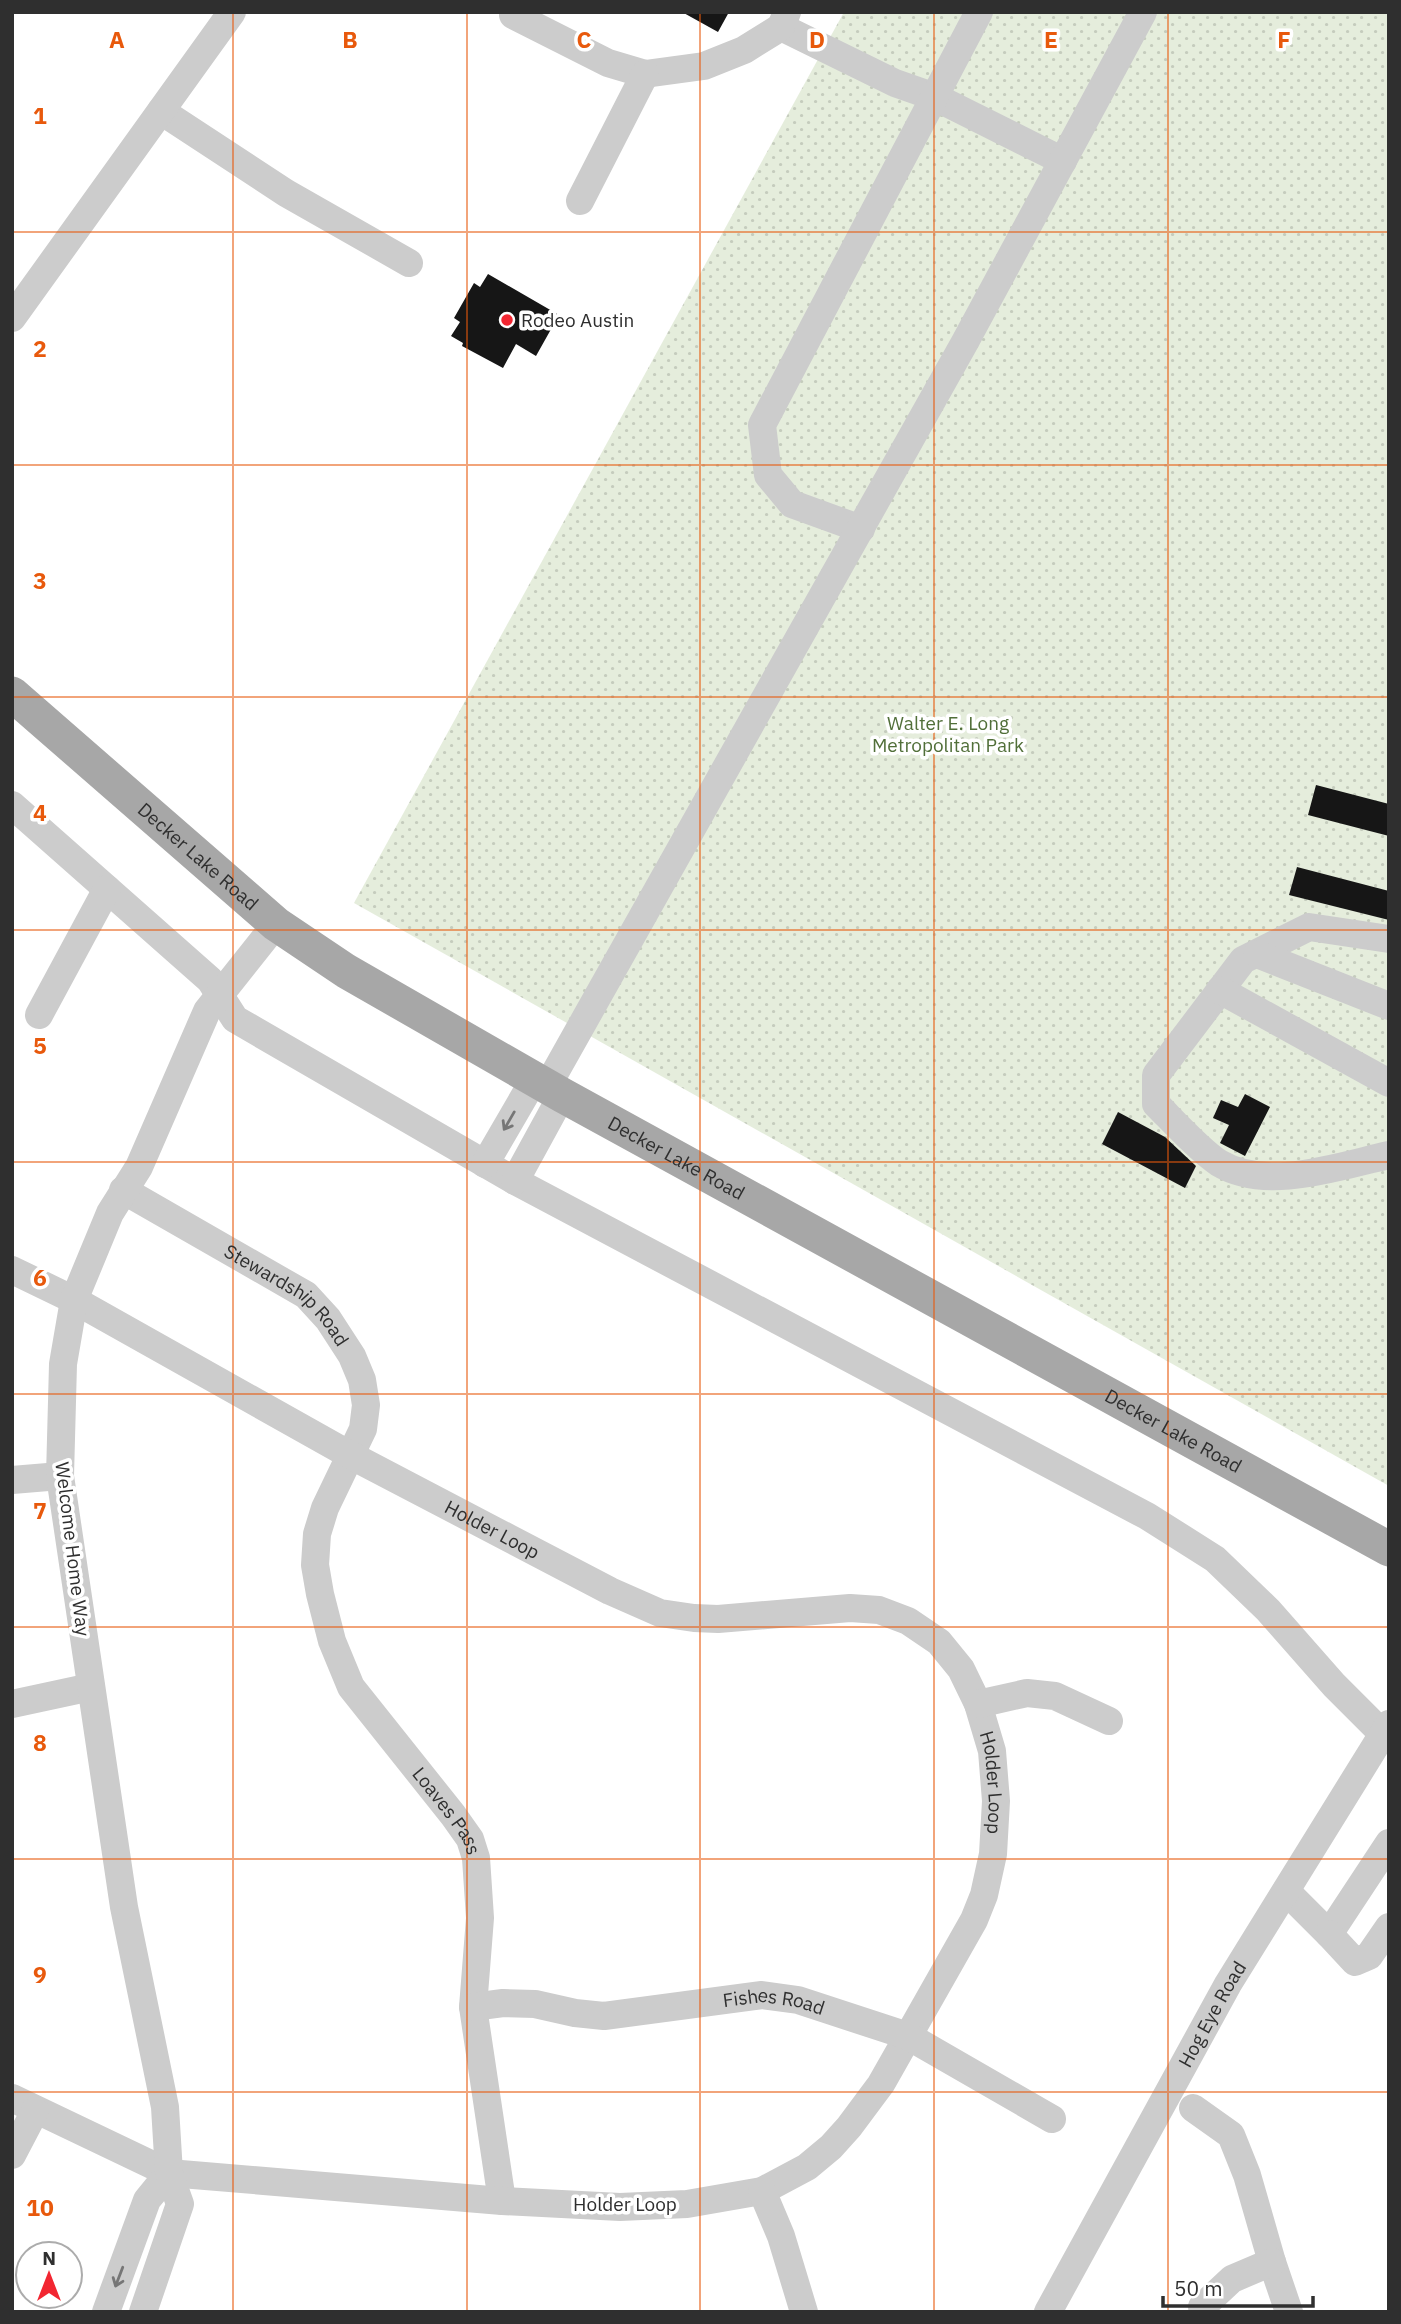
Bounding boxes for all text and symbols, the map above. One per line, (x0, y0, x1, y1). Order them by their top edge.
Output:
text: A (109, 24, 125, 54)
text: B (342, 24, 358, 54)
text: C (577, 24, 592, 54)
text: D (809, 24, 825, 54)
text: E (1044, 24, 1058, 54)
text: F (1277, 24, 1291, 54)
text: 1 (33, 100, 47, 130)
place label: Rodeo Austin (521, 308, 634, 332)
marker: Rodeo Austin (499, 312, 515, 328)
text: 2 (33, 333, 47, 363)
text: 3 (33, 565, 47, 595)
park label: Walter E. Long Metropolitan Park (872, 711, 1024, 757)
text: 4 (33, 797, 47, 827)
street label: Decker Lake Road (133, 797, 264, 915)
text: 5 (33, 1030, 47, 1060)
one-way arrow (502, 1110, 516, 1130)
street label: Decker Lake Road (604, 1111, 749, 1205)
street label: Stewardship Road (220, 1239, 354, 1350)
text: 6 (33, 1262, 47, 1292)
street label: Decker Lake Road (1101, 1383, 1246, 1478)
street label: Welcome Home Way (50, 1460, 96, 1638)
text: 7 (33, 1495, 47, 1525)
street label: Holder Loop (441, 1495, 544, 1564)
text: 8 (33, 1727, 47, 1757)
street label: Holder Loop (975, 1728, 1008, 1835)
street label: Loaves Pass (407, 1762, 486, 1858)
street label: Hog Eye Road (1173, 1957, 1251, 2071)
text: 9 (33, 1959, 47, 1989)
street label: Fishes Road (721, 1983, 828, 2020)
text: 10 (26, 2192, 54, 2222)
street label: Holder Loop (573, 2192, 677, 2216)
north arrow (14, 2240, 84, 2310)
text: N (42, 2246, 56, 2270)
scale bar (1163, 2264, 1314, 2308)
one-way arrow (112, 2266, 124, 2288)
text: 50 m (1174, 2274, 1223, 2302)

